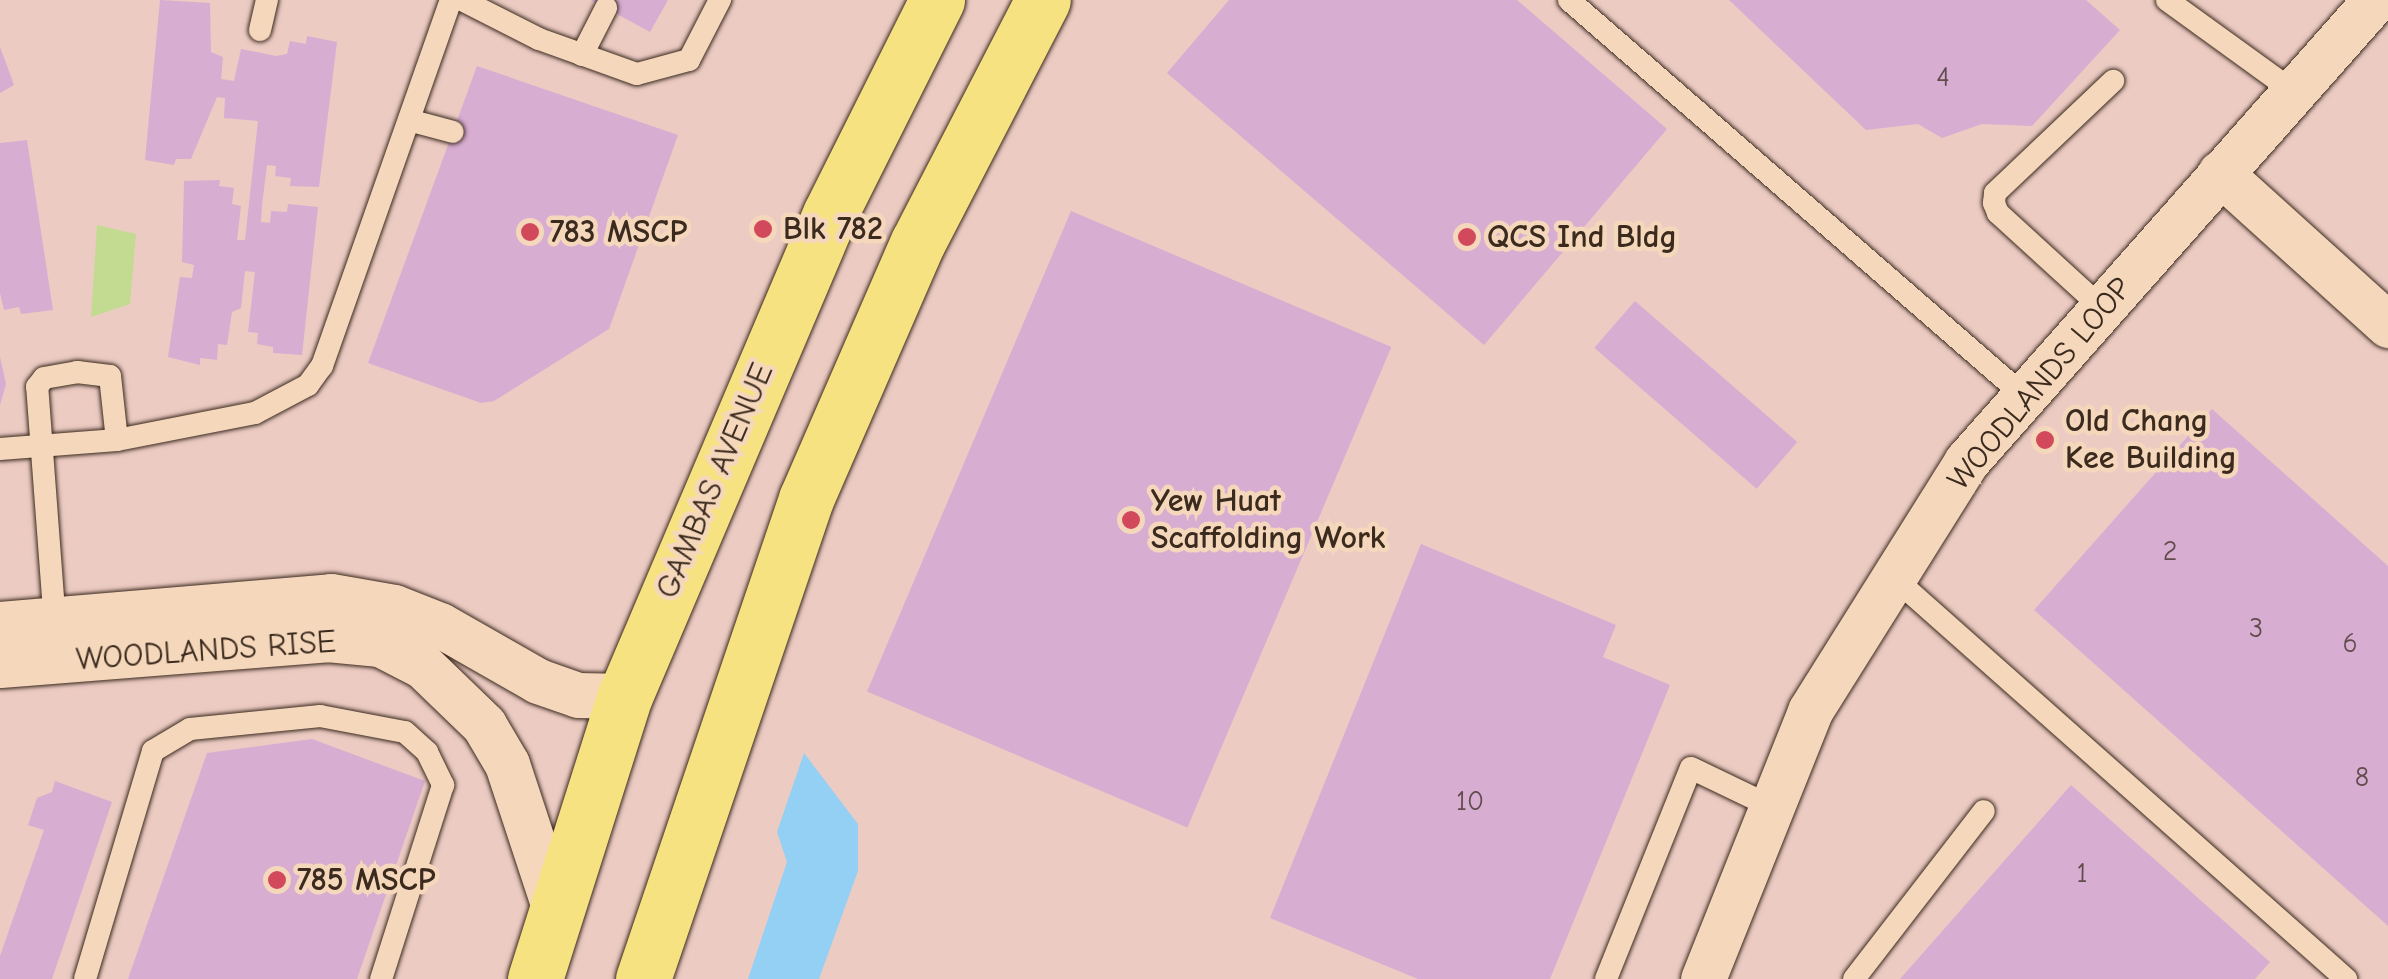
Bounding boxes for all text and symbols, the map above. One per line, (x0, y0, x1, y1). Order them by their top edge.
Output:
house number: 4 (1936, 60, 1950, 94)
place label: Blk 782 (783, 210, 883, 248)
place label: 783 MSCP (550, 213, 687, 251)
marker: Blk 782 (752, 218, 774, 240)
place label: QCS Ind Bldg (1487, 218, 1677, 256)
marker: 783 MSCP (519, 221, 541, 243)
marker: QCS Ind Bldg (1456, 226, 1478, 248)
street label: WOODLANDS LOOP (1940, 270, 2140, 498)
street label: GAMBAS AVENUE (648, 358, 782, 604)
place label: Old Chang Kee Building (2065, 403, 2237, 478)
marker: Old Chang Kee Building (2034, 429, 2056, 451)
place label: Yew Huat Scaffolding Work (1151, 483, 1385, 558)
marker: Yew Huat Scaffolding Work (1120, 509, 1142, 531)
house number: 2 (2163, 534, 2177, 568)
house number: 3 (2249, 611, 2263, 645)
street label: WOODLANDS RISE (75, 623, 337, 679)
house number: 6 (2342, 626, 2358, 660)
house number: 8 (2355, 760, 2369, 794)
house number: 10 (1456, 784, 1484, 818)
house number: 1 (2076, 856, 2088, 890)
place label: 785 MSCP (297, 861, 435, 899)
marker: 785 MSCP (266, 869, 288, 891)

